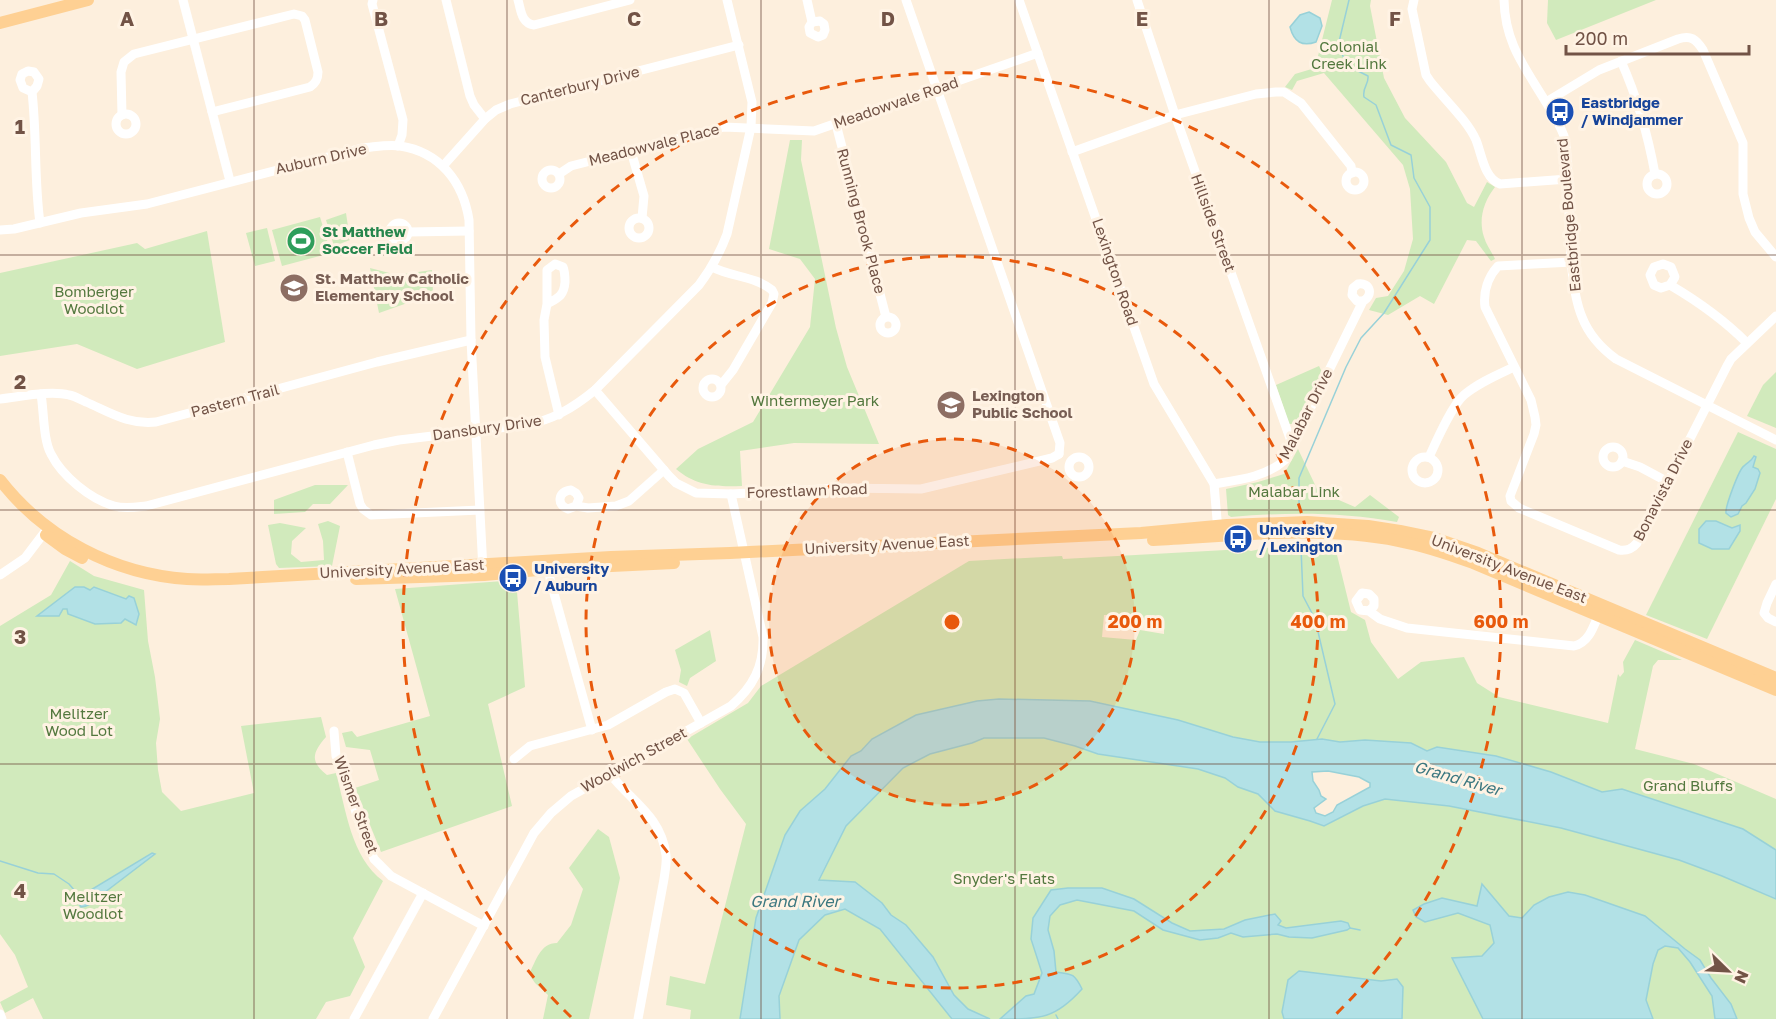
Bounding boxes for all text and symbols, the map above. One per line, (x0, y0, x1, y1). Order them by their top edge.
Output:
text: A (120, 6, 134, 30)
text: B (374, 6, 388, 30)
text: C (627, 6, 641, 30)
text: D (881, 6, 895, 30)
text: E (1136, 6, 1148, 30)
text: F (1389, 6, 1401, 30)
scale bar (1566, 18, 1749, 56)
text: 200 m (1575, 27, 1628, 49)
park label: Colonial Creek Link (1311, 37, 1387, 72)
street label: Canterbury Drive (518, 61, 642, 109)
street label: Meadowvale Road (831, 72, 960, 132)
place label: Eastbridge / Windjammer (1581, 93, 1683, 128)
bus stop icon: Eastbridge / Windjammer (1544, 96, 1576, 128)
text: 1 (15, 114, 25, 138)
street label: Meadowvale Place (587, 119, 721, 169)
street label: Eastbridge Boulevard (1552, 138, 1584, 293)
street label: Auburn Drive (273, 139, 368, 177)
street label: Running Brook Place (834, 146, 890, 296)
street label: Hillside Street (1188, 171, 1240, 274)
street label: Lexington Road (1089, 216, 1143, 328)
place label: St Matthew Soccer Field (322, 222, 413, 257)
sports icon: St Matthew Soccer Field (285, 225, 317, 257)
place label: St. Matthew Catholic Elementary School (315, 269, 469, 304)
school or university icon: St. Matthew Catholic Elementary School (278, 272, 310, 304)
park label: Bomberger Woodlot (54, 282, 134, 317)
street label: Malabar Drive (1275, 365, 1336, 462)
text: 2 (14, 369, 26, 393)
street label: Pastern Trail (189, 380, 281, 420)
place label: Lexington Public School (972, 386, 1073, 421)
school or university icon: Lexington Public School (935, 389, 967, 421)
park label: Wintermeyer Park (751, 391, 880, 409)
street label: Dansbury Drive (431, 410, 543, 444)
street label: Bonavista Drive (1629, 435, 1696, 544)
street label: Forestlawn Road (746, 479, 868, 501)
park label: Malabar Link (1248, 482, 1341, 500)
place label: University / Lexington (1259, 520, 1342, 555)
bus stop icon: University / Lexington (1222, 523, 1254, 555)
street label: University Avenue East (1429, 530, 1590, 606)
street label: University Avenue East (804, 531, 970, 557)
street label: University Avenue East (319, 555, 485, 581)
place label: University / Auburn (534, 559, 609, 594)
bus stop icon: University / Auburn (497, 562, 529, 594)
text: 200 m (1108, 610, 1162, 632)
text: 400 m (1291, 610, 1345, 632)
text: 600 m (1473, 610, 1529, 632)
centre of rings (942, 612, 962, 632)
text: 3 (14, 624, 26, 648)
park label: Melitzer Wood Lot (45, 704, 113, 739)
street label: Woolwich Street (577, 723, 690, 796)
street label: Wismer Street (331, 753, 383, 856)
water label: Grand River (1412, 756, 1506, 801)
park label: Grand Bluffs (1643, 776, 1733, 794)
park label: Snyder's Flats (953, 869, 1055, 887)
text: 4 (14, 878, 26, 902)
park label: Melitzer Woodlot (63, 887, 123, 922)
water label: Grand River (750, 891, 842, 911)
north arrow (1698, 941, 1758, 1001)
text: N (1730, 967, 1753, 987)

